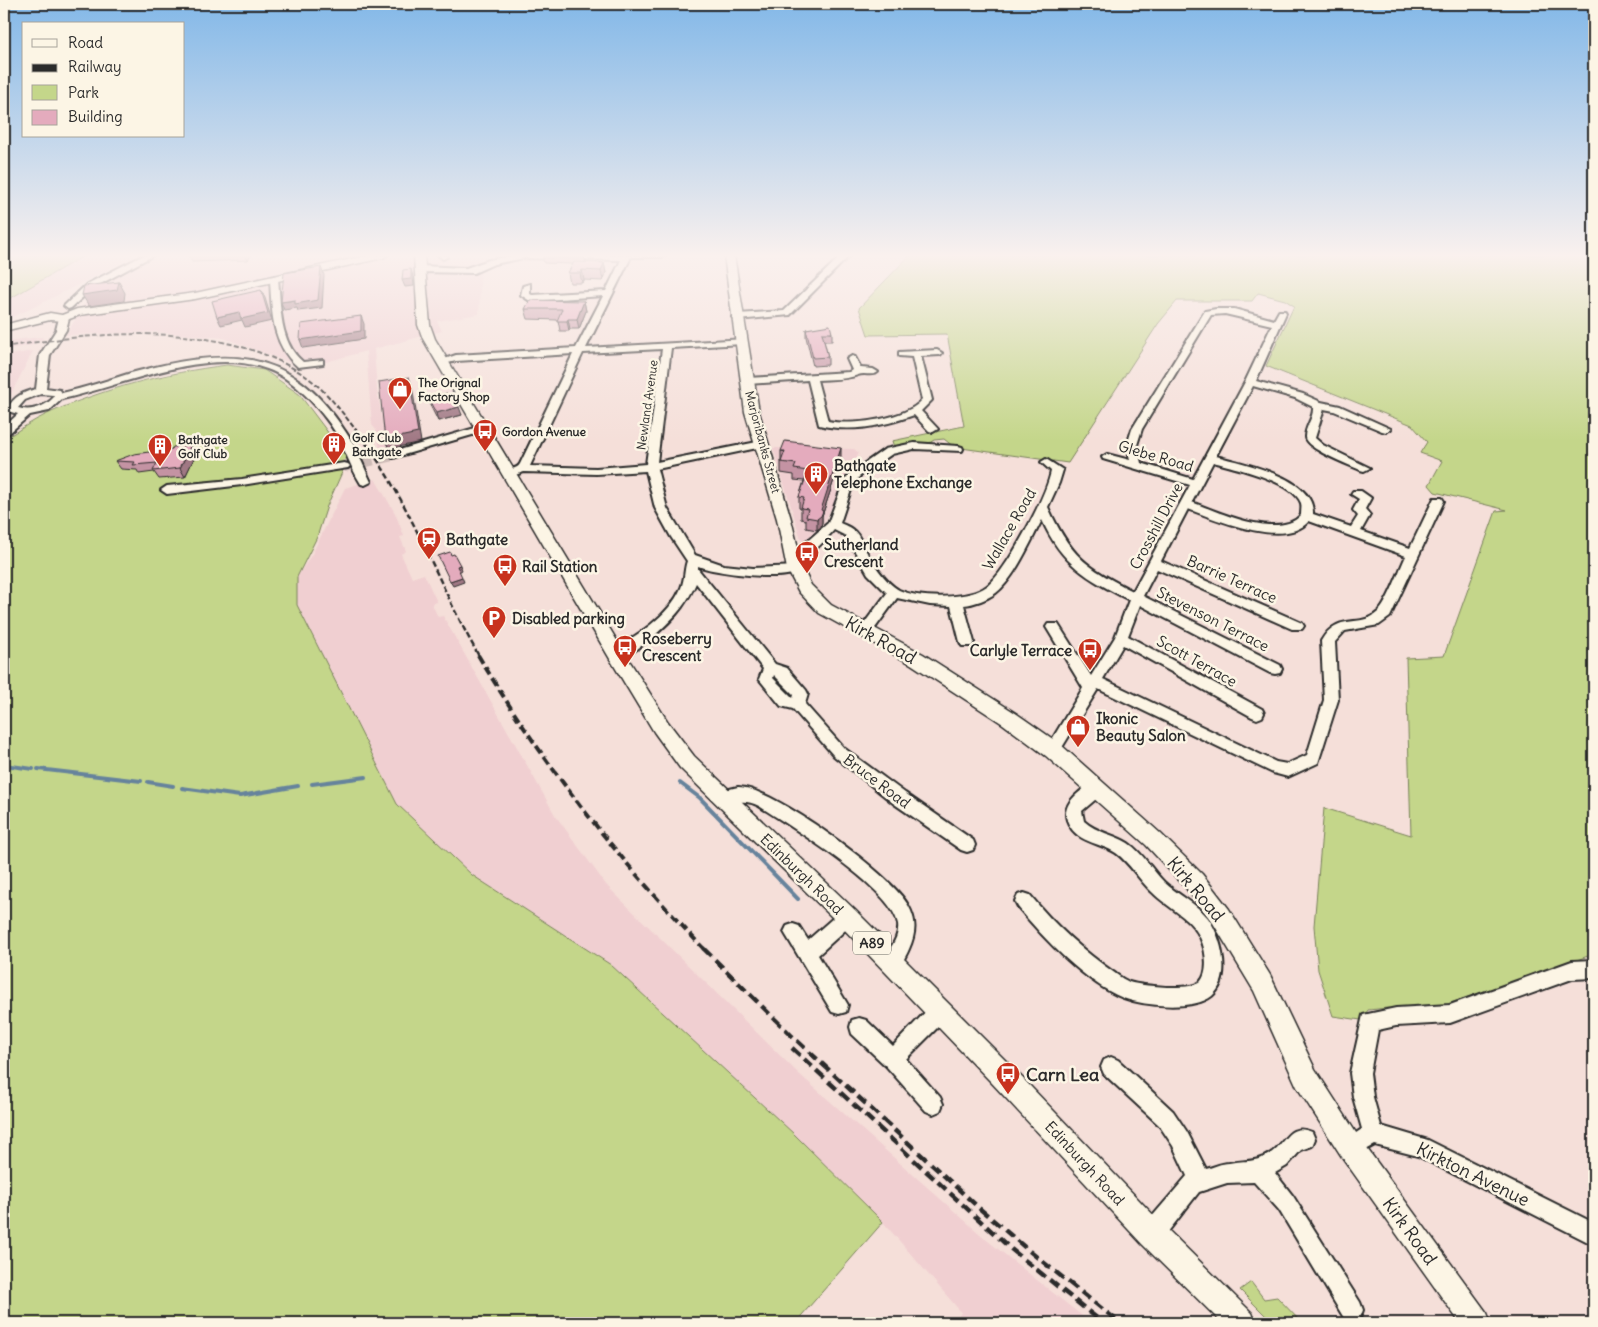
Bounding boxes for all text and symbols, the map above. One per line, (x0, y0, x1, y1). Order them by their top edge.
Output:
legend (22, 22, 185, 138)
text: Road (68, 33, 103, 52)
text: Railway (68, 57, 122, 76)
text: Park (68, 83, 99, 102)
text: Building (68, 107, 123, 126)
street label: Newland Avenue (633, 359, 661, 451)
place label: The Orignal Factory Shop (418, 375, 490, 405)
shop icon: The Orignal Factory Shop (387, 376, 413, 410)
street label: Marjoribanks Street (742, 389, 784, 495)
bus stop icon: Gordon Avenue (472, 418, 498, 452)
place label: Gordon Avenue (502, 424, 587, 439)
place label: Golf Club Bathgate (352, 430, 402, 460)
building icon: Golf Club Bathgate (321, 431, 347, 465)
place label: Bathgate Golf Club (178, 432, 228, 461)
building icon: Bathgate Golf Club (147, 433, 173, 467)
street label: Glebe Road (1116, 436, 1196, 476)
place label: Bathgate Telephone Exchange (834, 456, 972, 493)
building icon: Bathgate Telephone Exchange (803, 461, 829, 495)
street label: Crosshill Drive (1125, 479, 1187, 573)
street label: Wallace Road (978, 485, 1040, 573)
station icon: Bathgate (416, 526, 442, 560)
place label: Bathgate (446, 530, 508, 550)
place label: Sutherland Crescent (824, 535, 899, 571)
bus stop icon: Sutherland Crescent (794, 540, 820, 574)
street label: Barrie Terrace (1184, 551, 1280, 607)
bus stop icon: Rail Station (492, 553, 518, 587)
place label: Rail Station (522, 557, 598, 576)
street label: Stevenson Terrace (1154, 582, 1272, 656)
parking icon: Disabled parking (481, 605, 507, 639)
place label: Disabled parking (512, 609, 625, 629)
street label: Kirk Road (841, 611, 921, 669)
place label: Roseberry Crescent (642, 629, 712, 665)
street label: Scott Terrace (1154, 631, 1240, 691)
bus stop icon: Roseberry Crescent (612, 634, 638, 668)
bus stop icon: Carlyle Terrace (1077, 637, 1103, 671)
place label: Carlyle Terrace (970, 641, 1072, 661)
place label: Ikonic Beauty Salon (1096, 709, 1186, 746)
shop icon: Ikonic Beauty Salon (1065, 714, 1091, 748)
street label: Bruce Road (840, 750, 914, 812)
street label: Edinburgh Road (756, 830, 848, 919)
street label: Kirk Road (1162, 852, 1230, 927)
road number: A89 (853, 931, 891, 954)
bus stop icon: Carn Lea (995, 1061, 1021, 1095)
place label: Carn Lea (1026, 1063, 1099, 1086)
street label: Edinburgh Road (1041, 1117, 1129, 1209)
street label: Kirkton Avenue (1413, 1137, 1533, 1211)
street label: Kirk Road (1378, 1193, 1443, 1270)

